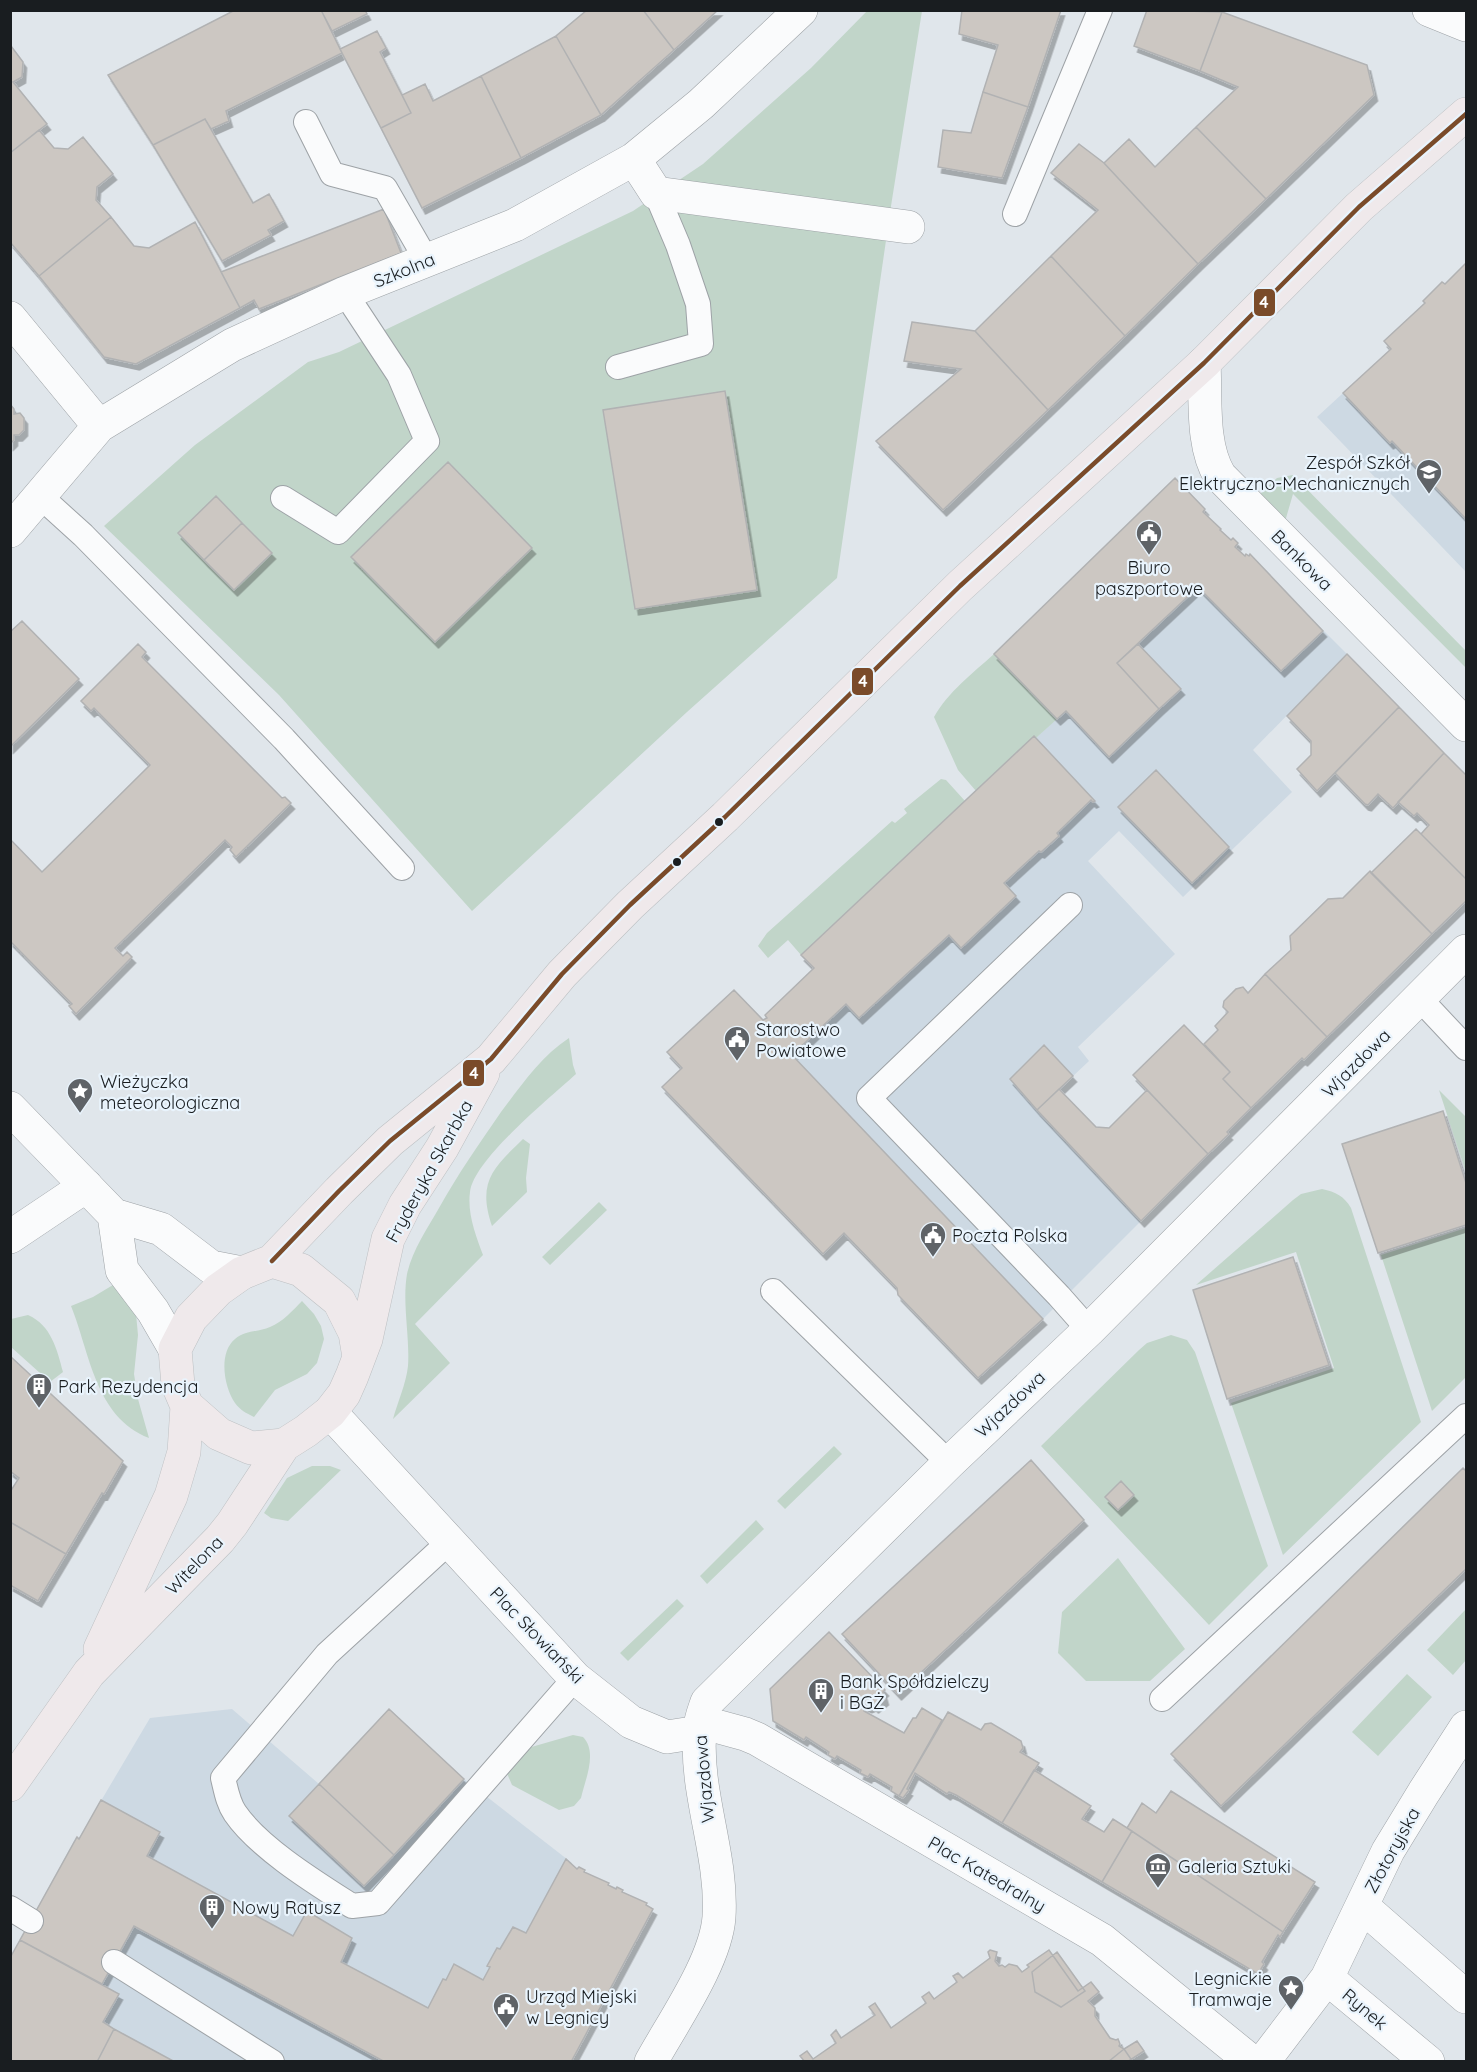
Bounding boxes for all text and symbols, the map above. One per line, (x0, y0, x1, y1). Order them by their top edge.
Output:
street label: Szkolna (370, 247, 438, 293)
line badge: 4 (1253, 288, 1276, 317)
text: 4 (1259, 292, 1269, 312)
place label: Zespół Szkół Elektryczno-Mechanicznych (1179, 451, 1411, 495)
school or university icon: Zespół Szkół Elektryczno-Mechanicznych (1414, 457, 1444, 495)
public building icon: Biuro paszportowe (1134, 518, 1164, 556)
street label: Bankowa (1266, 524, 1338, 596)
place label: Biuro paszportowe (1095, 556, 1203, 600)
line badge: 4 (851, 667, 874, 696)
text: 4 (858, 671, 868, 691)
unlabelled marker (713, 816, 725, 828)
unlabelled marker (671, 856, 683, 868)
place label: Starostwo Powiatowe (756, 1018, 846, 1062)
public building icon: Starostwo Powiatowe (722, 1024, 752, 1062)
street label: Wjazdowa (1317, 1024, 1395, 1102)
line badge: 4 (462, 1059, 485, 1087)
text: 4 (469, 1063, 479, 1083)
place label: Wieżyczka meteorologiczna (100, 1070, 240, 1114)
place icon: Wieżyczka meteorologiczna (65, 1076, 95, 1114)
street label: Fryderyka Skarbka (380, 1096, 478, 1246)
public building icon: Poczta Polska (918, 1220, 948, 1258)
place label: Poczta Polska (952, 1224, 1068, 1247)
street label: Wjazdowa (970, 1366, 1050, 1442)
building icon: Park Rezydencja (24, 1371, 54, 1409)
place label: Park Rezydencja (58, 1375, 199, 1398)
street label: Witelona (160, 1531, 228, 1599)
street label: Plac Słowiański (485, 1582, 589, 1688)
place label: Bank Spółdzielczy i BGŻ (840, 1670, 989, 1714)
building icon: Bank Spółdzielczy i BGŻ (806, 1676, 836, 1714)
street label: Wjazdowa (689, 1734, 719, 1824)
street label: Złotoryjska (1359, 1803, 1425, 1897)
street label: Plac Katedralny (924, 1831, 1050, 1917)
museum icon: Galeria Sztuki (1143, 1851, 1173, 1889)
place label: Galeria Sztuki (1178, 1855, 1291, 1878)
building icon: Nowy Ratusz (197, 1892, 227, 1930)
place label: Nowy Ratusz (232, 1896, 341, 1919)
place label: Legnickie Tramwaje (1189, 1967, 1272, 2011)
place icon: Legnickie Tramwaje (1276, 1973, 1306, 2011)
street label: Rynek (1337, 1983, 1393, 2035)
place label: Urząd Miejski w Legnicy (526, 1985, 637, 2029)
public building icon: Urząd Miejski w Legnicy (491, 1991, 521, 2029)

